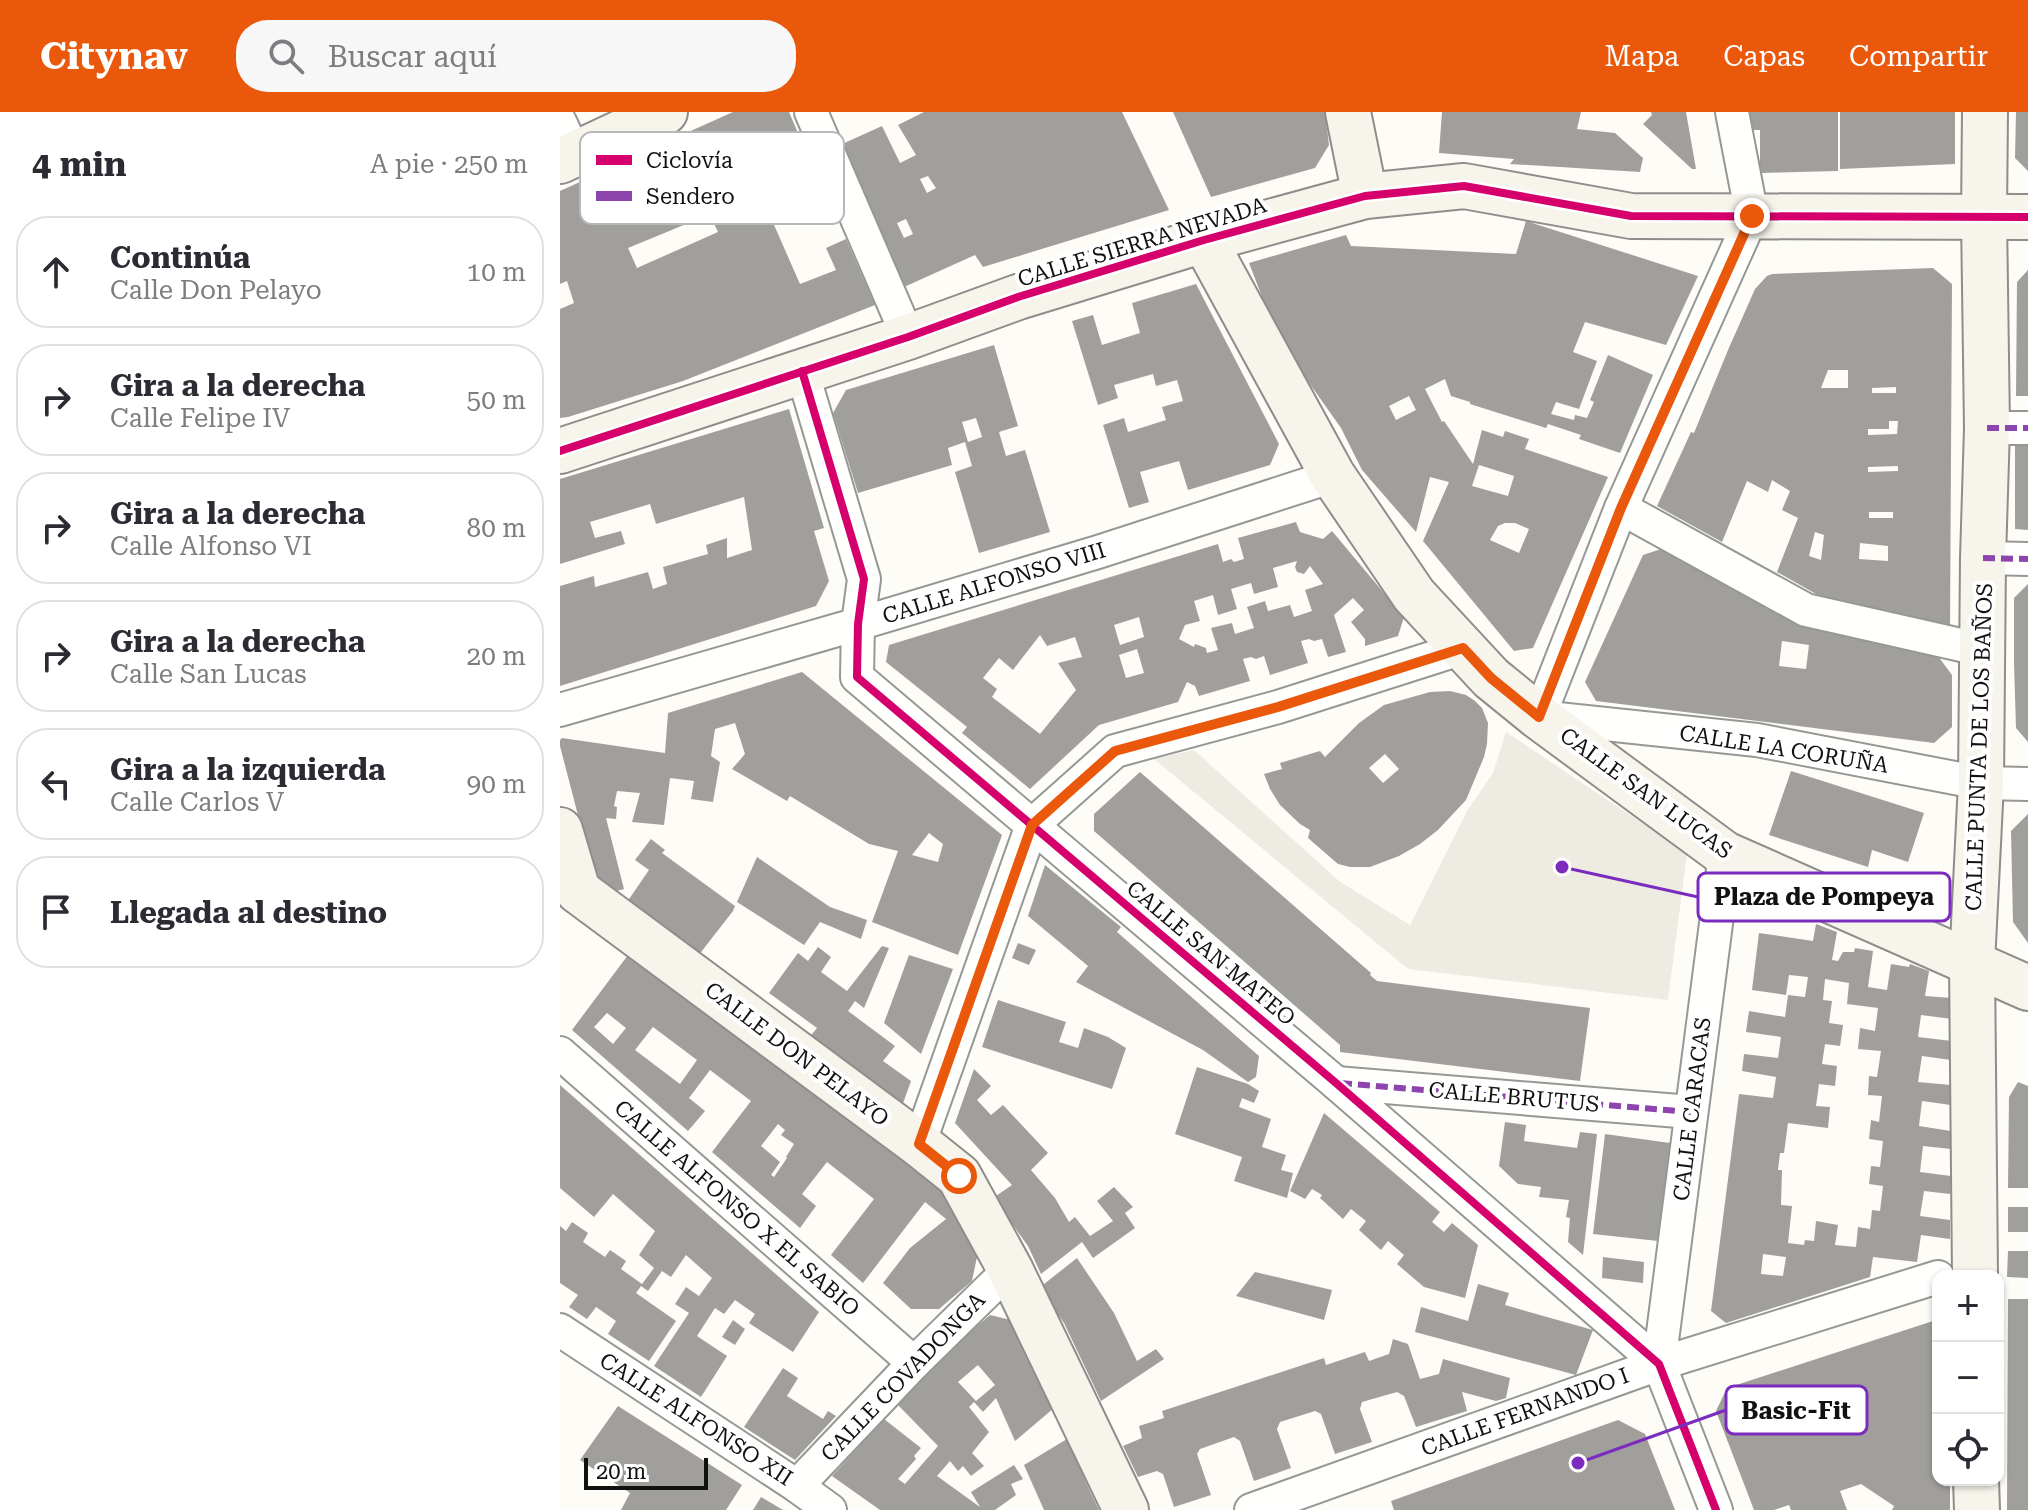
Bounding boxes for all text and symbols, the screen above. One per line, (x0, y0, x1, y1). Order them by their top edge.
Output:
search box (236, 20, 796, 92)
text: Citynav (40, 34, 188, 78)
icon: search (264, 34, 308, 78)
text: Buscar aquí (328, 39, 497, 74)
text: Mapa (1604, 40, 1679, 73)
text: Capas (1723, 40, 1805, 73)
text: Compartir (1849, 40, 1988, 73)
legend (580, 132, 844, 224)
text: 4 min (32, 144, 127, 184)
text: Ciclovía (646, 148, 733, 173)
text: A pie · 250 m (370, 149, 528, 179)
text: Sendero (646, 184, 735, 209)
street label: CALLE SIERRA NEVADA (1015, 192, 1270, 292)
route end (1734, 198, 1770, 234)
text: Continúa (110, 240, 250, 275)
icon: ahead (34, 250, 78, 294)
text: 10 m (467, 257, 526, 287)
text: Calle Don Pelayo (110, 275, 322, 305)
text: Gira a la derecha (110, 368, 365, 403)
icon: right (34, 378, 78, 422)
text: 50 m (467, 385, 526, 415)
text: Calle Felipe IV (110, 403, 290, 433)
text: Gira a la derecha (110, 496, 365, 531)
icon: right (34, 506, 78, 550)
text: 80 m (467, 513, 526, 543)
text: Calle Alfonso VI (110, 531, 312, 561)
street label: CALLE ALFONSO VIII (879, 537, 1109, 629)
street label: CALLE PUNTA DE LOS BAÑOS (1960, 583, 1997, 911)
text: Gira a la derecha (110, 624, 365, 659)
icon: right (34, 634, 78, 678)
text: 20 m (467, 641, 526, 671)
text: Calle San Lucas (110, 659, 307, 689)
street label: CALLE LA CORUÑA (1678, 719, 1891, 778)
street label: CALLE SAN LUCAS (1555, 722, 1737, 864)
text: Gira a la izquierda (110, 752, 386, 787)
icon: left (34, 762, 78, 806)
text: 90 m (467, 769, 526, 799)
text: Calle Carlos V (110, 787, 284, 817)
callout: Plaza de Pompeya (1698, 873, 1950, 921)
street label: CALLE SAN MATEO (1122, 875, 1300, 1031)
text: Plaza de Pompeya (1714, 883, 1934, 911)
icon: arrive (34, 890, 78, 934)
text: Llegada al destino (110, 895, 387, 930)
street label: CALLE DON PELAYO (700, 977, 894, 1131)
street label: CALLE CARACAS (1668, 1016, 1716, 1202)
street label: CALLE BRUTUS (1428, 1077, 1600, 1117)
street label: CALLE ALFONSO X EL SABIO (609, 1095, 865, 1321)
route start (941, 1158, 977, 1194)
map controls (1932, 1270, 2004, 1486)
button: + (1932, 1270, 2004, 1342)
street label: CALLE COVADONGA (816, 1287, 991, 1467)
button: − (1932, 1342, 2004, 1414)
street label: CALLE ALFONSO XII (595, 1347, 797, 1491)
street label: CALLE FERNANDO I (1418, 1363, 1632, 1461)
callout: Basic-Fit (1726, 1386, 1867, 1434)
text: Basic-Fit (1741, 1397, 1851, 1425)
button: locate (1932, 1414, 2004, 1486)
scale bar (584, 1454, 708, 1490)
text: 20 m (596, 1459, 646, 1484)

